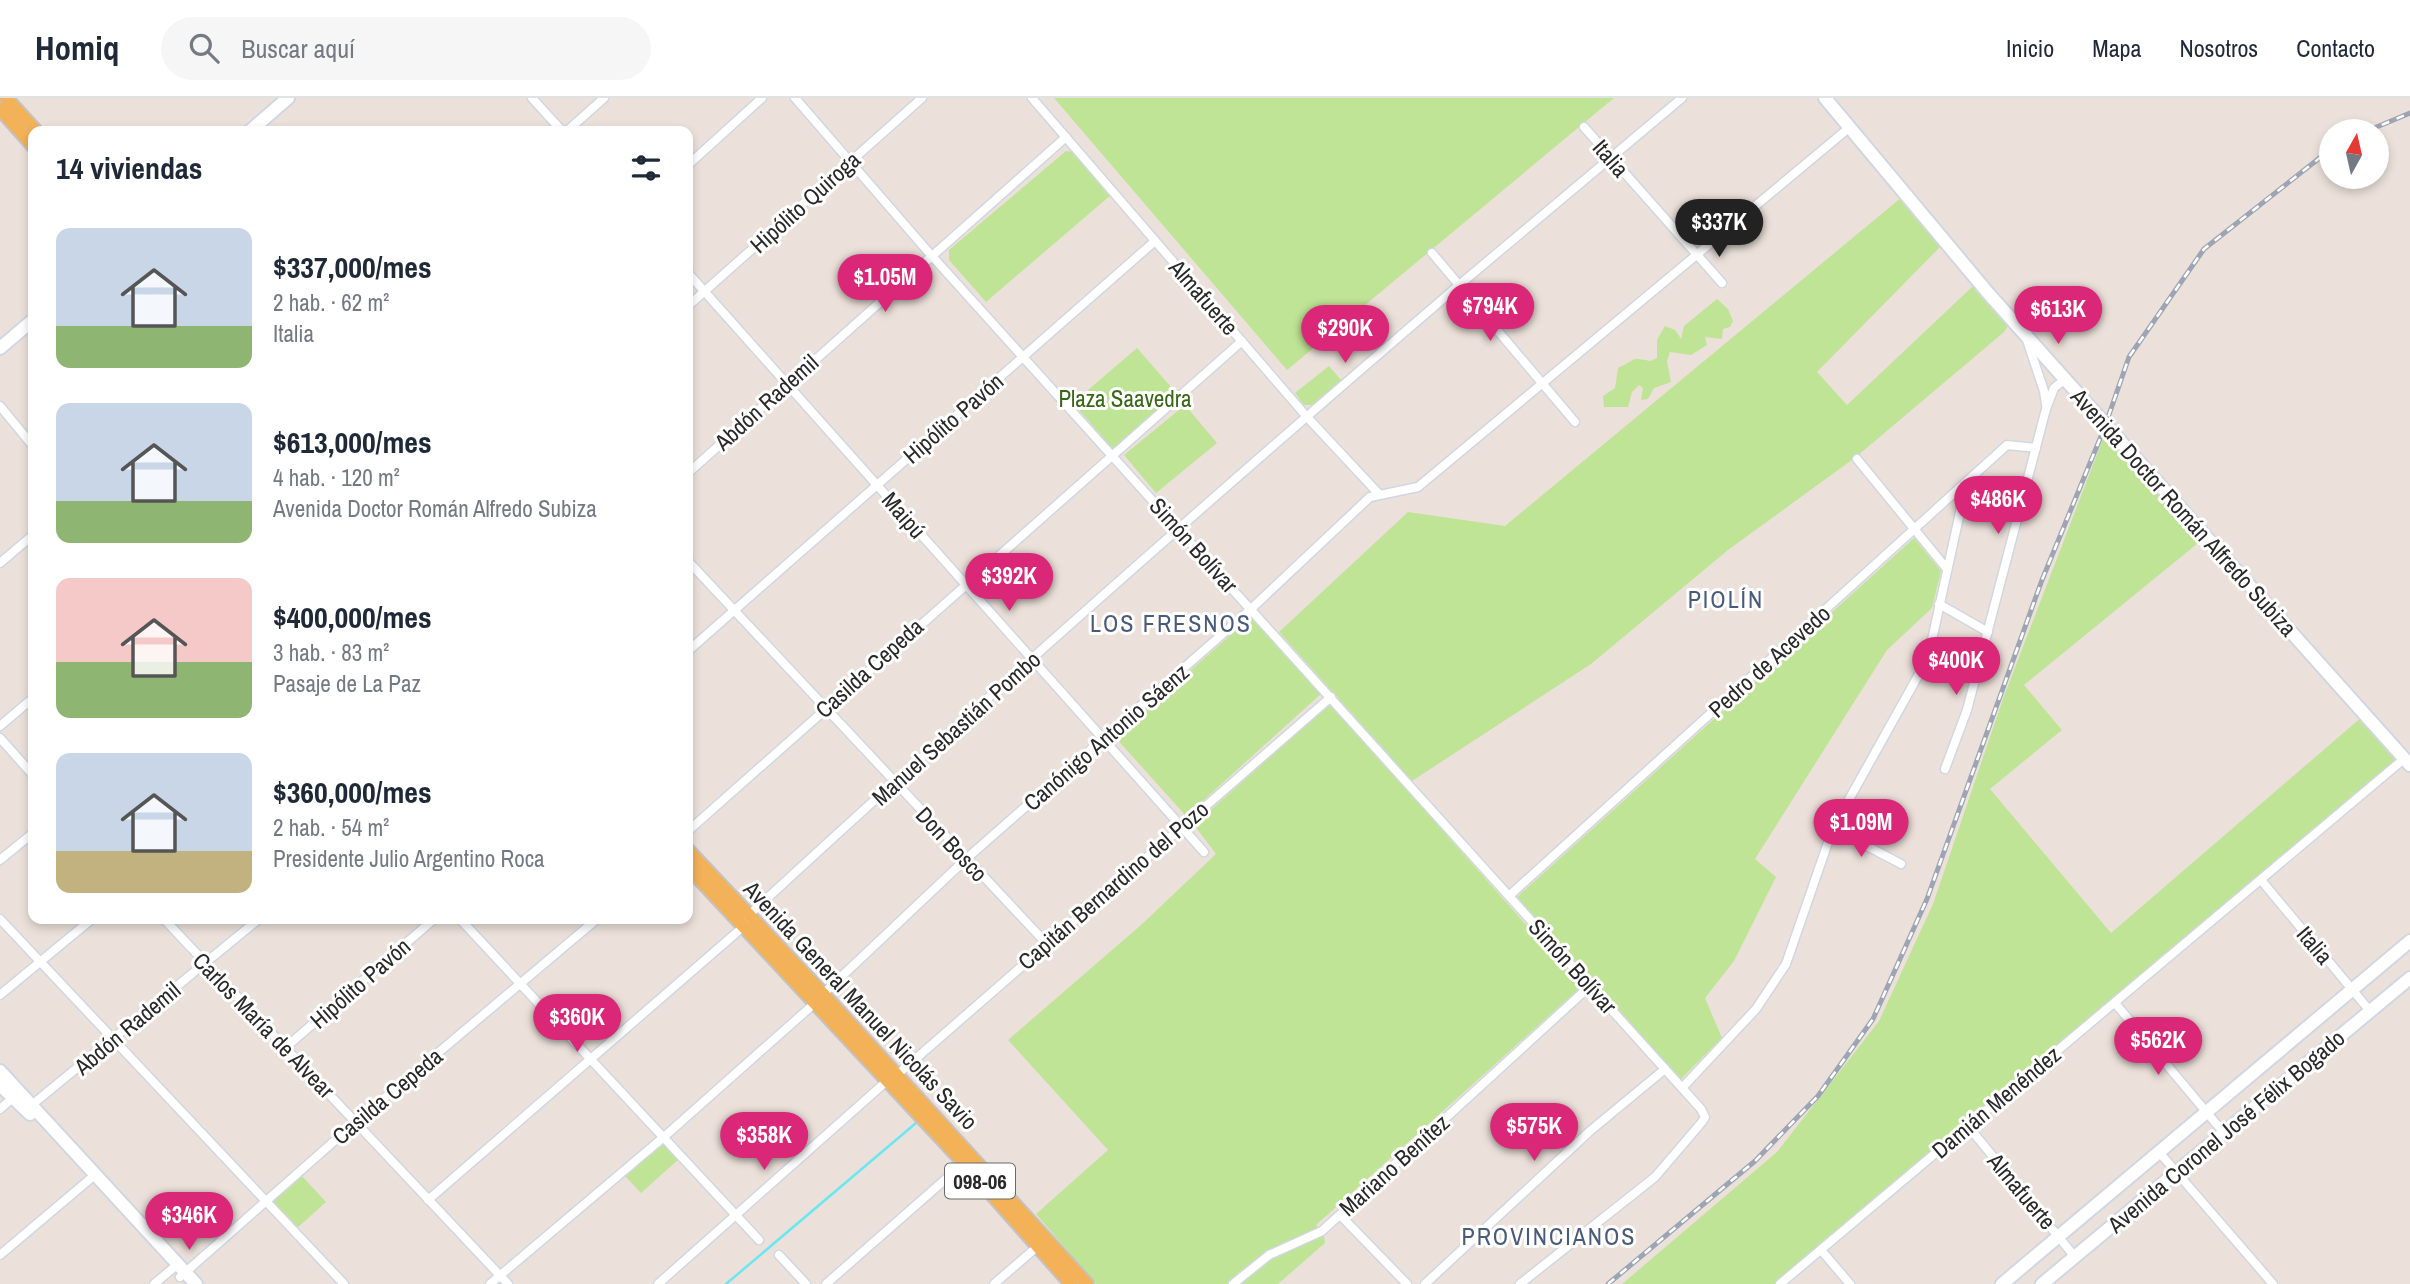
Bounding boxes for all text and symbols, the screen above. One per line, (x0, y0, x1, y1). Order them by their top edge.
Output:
search box (161, 17, 651, 80)
text: Homiq (35, 26, 119, 70)
icon: search (185, 29, 223, 67)
text: Buscar aquí (241, 31, 355, 66)
text: Inicio (2006, 32, 2054, 64)
text: Mapa (2092, 32, 2141, 64)
text: Nosotros (2179, 32, 2258, 64)
text: Contacto (2296, 32, 2375, 64)
north arrow (2319, 119, 2389, 189)
map controls (2319, 119, 2389, 189)
street label: Italia (1586, 132, 1636, 184)
street label: Hipólito Quiroga (743, 144, 867, 260)
text: 14 viviendas (56, 148, 202, 188)
icon: filters (627, 149, 665, 187)
pin: $337K (1670, 200, 1768, 259)
text: $337K (1691, 206, 1747, 237)
text: $337,000/mes (273, 247, 432, 287)
street label: Almafuerte (1162, 252, 1246, 342)
pin: $1.05M (828, 254, 942, 314)
icon: home (112, 256, 196, 340)
text: $1.05M (854, 261, 916, 292)
pin: $794K (1441, 284, 1539, 343)
pin: $613K (2009, 286, 2107, 346)
text: 2 hab. · 62 m² (273, 287, 389, 318)
text: $794K (1462, 290, 1518, 321)
text: $613K (2030, 293, 2086, 324)
pin: $290K (1296, 306, 1394, 365)
text: $290K (1317, 312, 1373, 343)
text: Italia (273, 318, 314, 349)
street label: Abdón Rademil (707, 347, 825, 458)
street label: Hipólito Pavón (896, 366, 1010, 470)
street label: Avenida Doctor Román Alfredo Subiza (2064, 381, 2304, 643)
park label: Plaza Saavedra (1058, 383, 1192, 414)
text: $613,000/mes (273, 422, 432, 462)
icon: home (112, 431, 196, 515)
text: 4 hab. · 120 m² (273, 462, 400, 493)
pin: $486K (1949, 476, 2047, 536)
text: $486K (1970, 483, 2026, 514)
street label: Maipú (875, 485, 933, 545)
street label: Simón Bolívar (1143, 491, 1246, 600)
text: Avenida Doctor Román Alfredo Subiza (273, 493, 597, 524)
pin: $392K (960, 554, 1058, 613)
text: $392K (981, 560, 1037, 591)
district label: PIOLÍN (1688, 583, 1764, 615)
text: $400,000/mes (273, 597, 432, 637)
street label: Pedro de Acevedo (1701, 598, 1837, 724)
icon: home (112, 606, 196, 690)
district label: LOS FRESNOS (1090, 607, 1252, 639)
street label: Casilda Cepeda (808, 611, 930, 725)
text: 3 hab. · 83 m² (273, 637, 389, 668)
pin: $400K (1907, 638, 2005, 697)
street label: Manuel Sebastián Pombo (865, 644, 1047, 812)
text: $400K (1928, 644, 1984, 675)
street label: Canónigo Antonio Sáenz (1017, 656, 1195, 818)
text: Pasaje de La Paz (273, 668, 421, 699)
text: $360,000/mes (273, 772, 432, 812)
icon: home (112, 781, 196, 865)
street label: Capitán Bernardino del Pozo (1011, 794, 1215, 976)
street label: Don Bosco (909, 800, 995, 888)
pin: $1.09M (1804, 800, 1918, 859)
text: $1.09M (1830, 806, 1892, 837)
text: 2 hab. · 54 m² (273, 812, 389, 843)
text: Presidente Julio Argentino Roca (273, 843, 545, 874)
street label: Avenida General Manuel Nicolás Savio (736, 873, 985, 1136)
street label: Simón Bolívar (1522, 912, 1625, 1021)
street label: Italia (2290, 919, 2340, 971)
street label: Hipólito Pavón (303, 931, 417, 1035)
street label: Carlos María de Alvear (186, 945, 342, 1105)
street label: Abdón Rademil (66, 974, 187, 1082)
pin: $360K (528, 995, 626, 1054)
text: $360K (549, 1001, 605, 1032)
pin: $562K (2109, 1018, 2207, 1077)
street label: Avenida Coronel José Félix Bogado (2100, 1022, 2351, 1240)
text: $562K (2130, 1024, 2186, 1055)
street label: Damián Menéndez (1925, 1039, 2067, 1165)
street label: Casilda Cepeda (325, 1040, 449, 1151)
pin: $575K (1485, 1104, 1583, 1163)
street label: Mariano Benítez (1332, 1107, 1456, 1223)
text: $575K (1506, 1110, 1562, 1141)
pin: $358K (715, 1112, 813, 1172)
text: $358K (736, 1119, 792, 1150)
street label: Almafuerte (1980, 1145, 2063, 1236)
road number: 098-06 (945, 1164, 1015, 1198)
pin: $346K (140, 1192, 238, 1252)
text: $346K (161, 1199, 217, 1230)
district label: PROVINCIANOS (1462, 1220, 1636, 1252)

